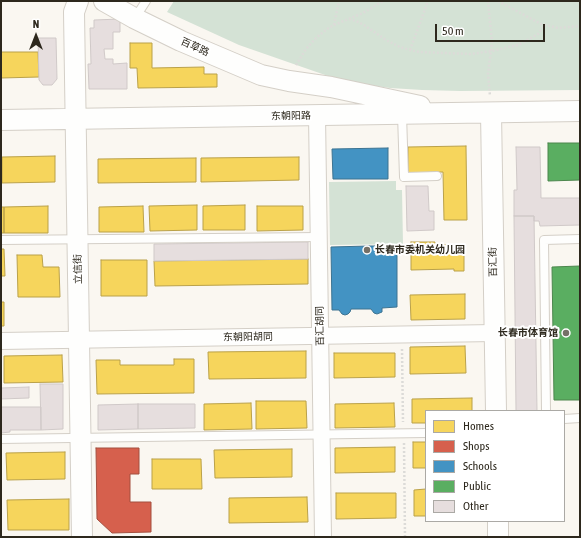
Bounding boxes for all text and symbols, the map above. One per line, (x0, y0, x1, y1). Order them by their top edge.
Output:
north arrow (16, 16, 56, 56)
scale bar (437, 16, 547, 42)
text: N (33, 18, 39, 30)
text: 50 m (442, 24, 464, 38)
street label: 百草路 (179, 35, 211, 59)
street label: 东朝阳路 (271, 110, 311, 122)
place label: 长春市委机关幼儿园 (375, 244, 465, 256)
marker: 长春市委机关幼儿园 (362, 245, 372, 255)
street label: 百汇街 (487, 247, 499, 277)
street label: 立信街 (72, 254, 84, 284)
street label: 百汇胡同 (314, 306, 326, 346)
place label: 长春市体育馆 (498, 327, 558, 339)
marker: 长春市体育馆 (561, 328, 571, 338)
street label: 东朝阳胡同 (223, 331, 273, 343)
legend (425, 410, 565, 522)
text: Homes (463, 419, 494, 433)
text: Shops (463, 439, 489, 453)
text: Schools (463, 459, 497, 473)
text: Public (463, 479, 491, 493)
text: Other (463, 499, 488, 513)

